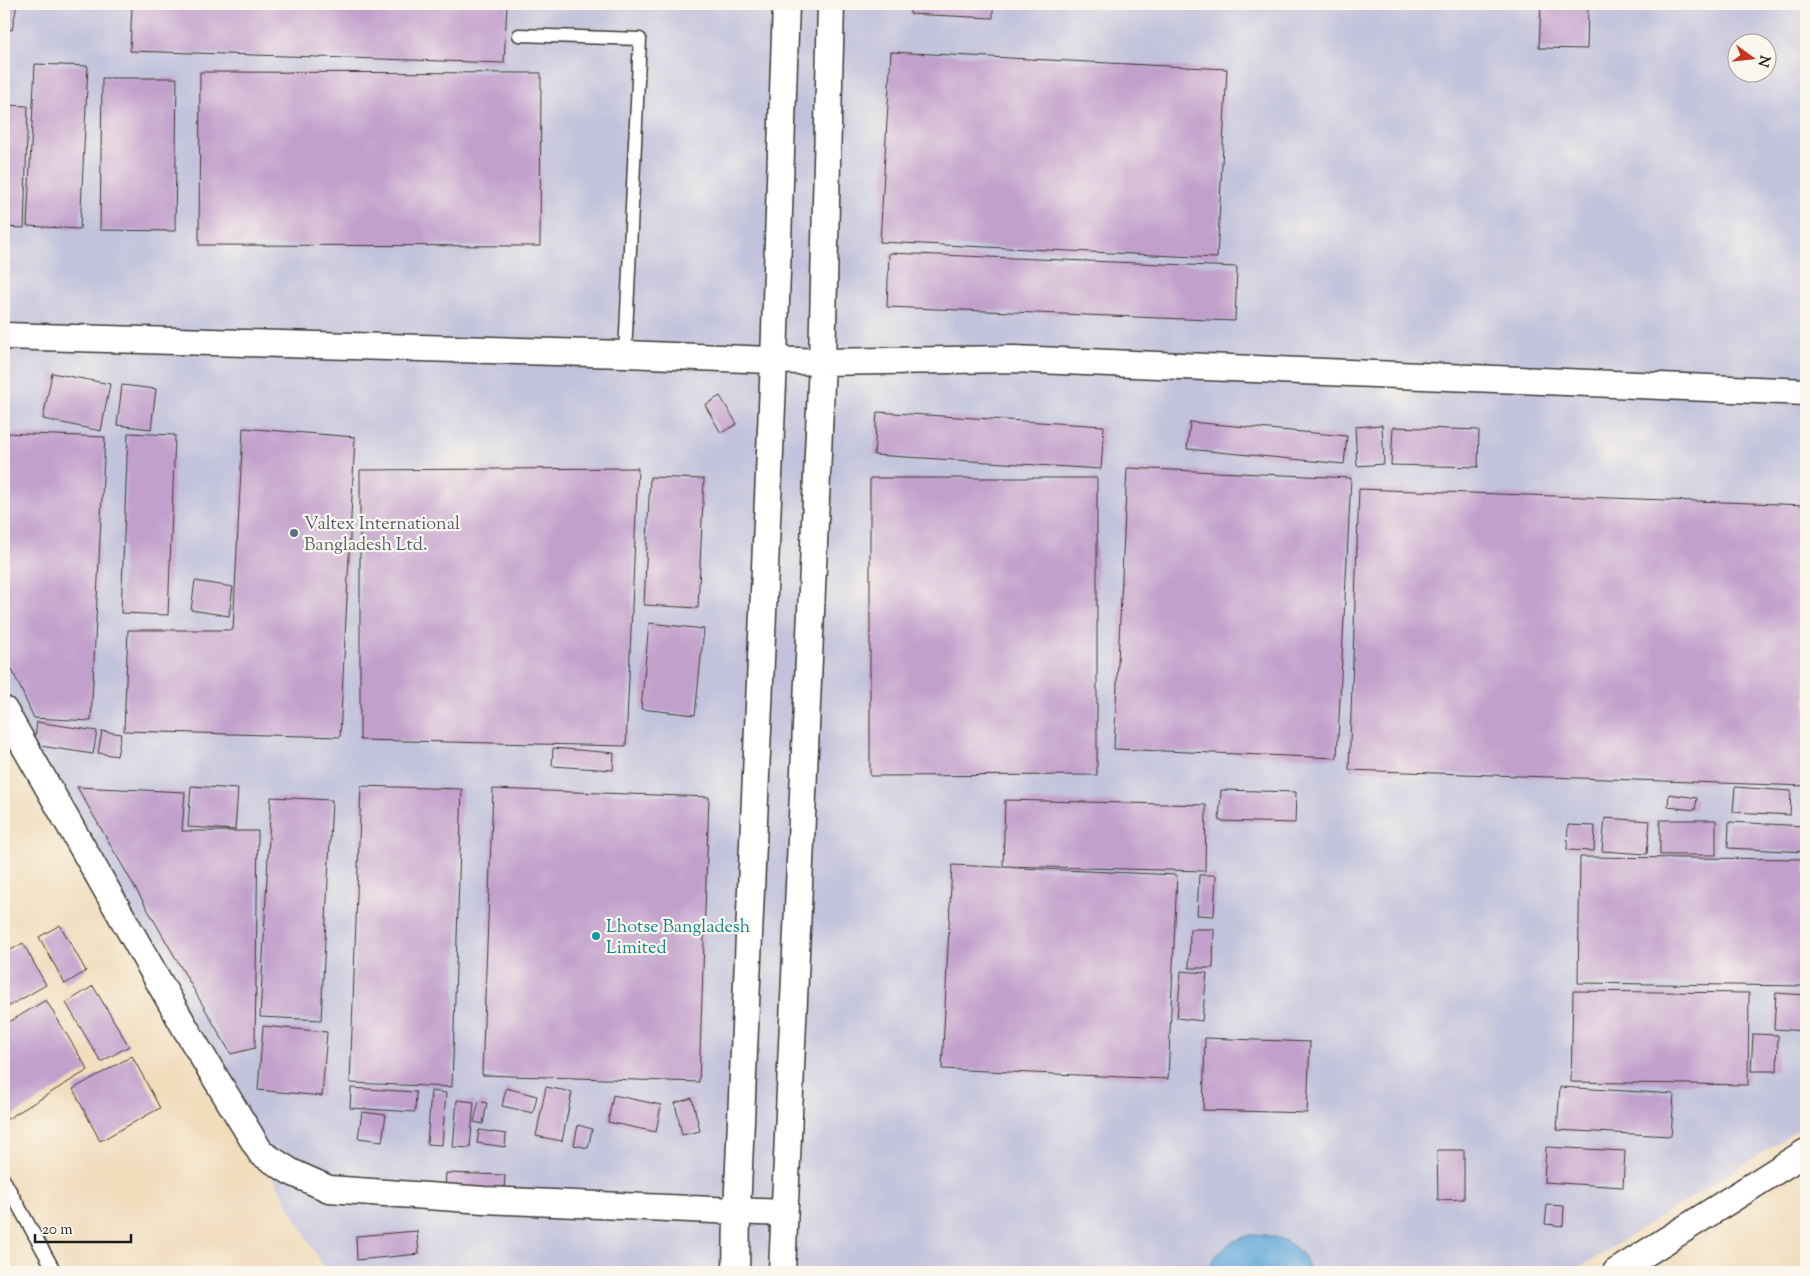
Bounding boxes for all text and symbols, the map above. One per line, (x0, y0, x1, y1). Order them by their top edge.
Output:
north arrow (1728, 32, 1778, 82)
text: N (1752, 53, 1774, 69)
place label: Valtex International Bangladesh Ltd. (304, 512, 460, 559)
marker: Valtex International Bangladesh Ltd. (288, 527, 300, 539)
place label: Lhotse Bangladesh Limited (606, 915, 751, 962)
marker: Lhotse Bangladesh Limited (590, 930, 602, 942)
scale bar (35, 1211, 131, 1243)
text: 20 m (42, 1220, 73, 1241)

